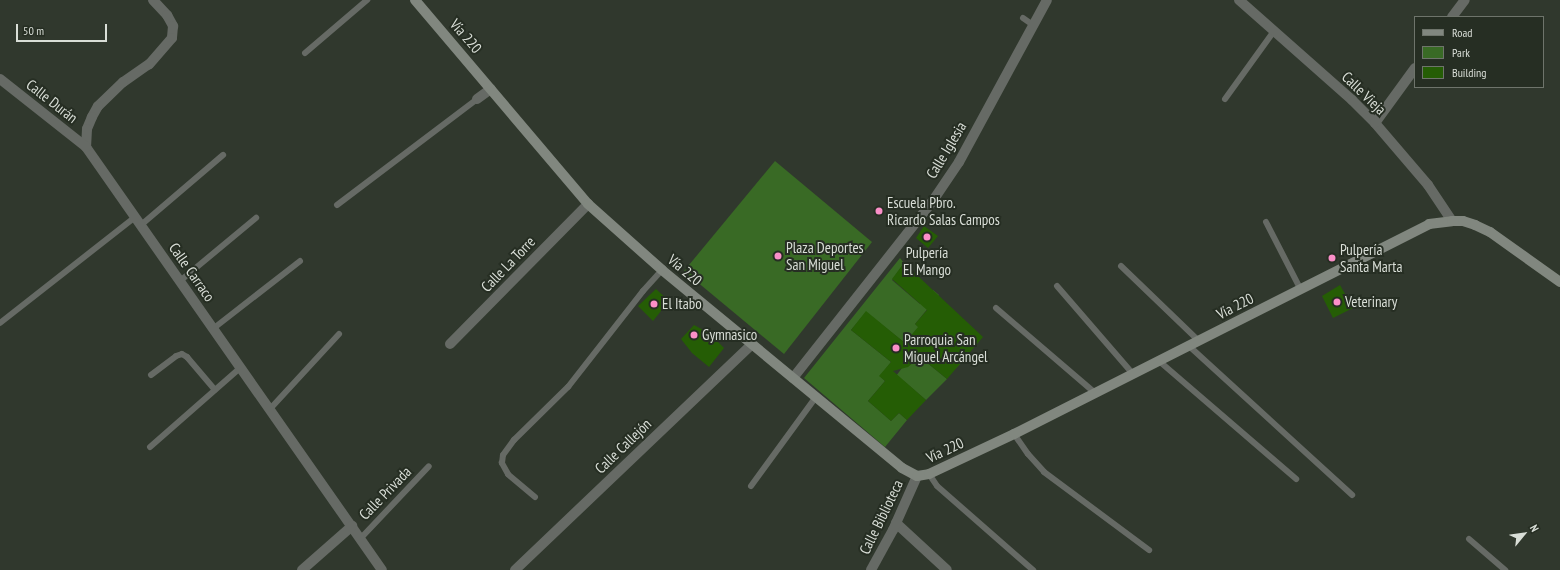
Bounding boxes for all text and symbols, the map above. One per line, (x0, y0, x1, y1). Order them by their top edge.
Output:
street label: Vía 220 (446, 15, 486, 57)
scale bar (18, 16, 109, 42)
legend (1414, 16, 1544, 88)
text: 50 m (23, 23, 44, 38)
text: Road (1452, 25, 1472, 40)
text: Park (1452, 45, 1470, 60)
text: Building (1452, 65, 1487, 80)
street label: Calle Vieja (1338, 68, 1390, 118)
street label: Calle Durán (23, 75, 81, 127)
street label: Calle Iglesia (922, 118, 970, 182)
place label: Escuela Pbro. Ricardo Salas Campos (887, 193, 1000, 228)
marker: Escuela Pbro. Ricardo Salas Campos (874, 206, 884, 216)
street label: Calle La Torre (477, 232, 539, 296)
marker: Pulpería El Mango (922, 232, 932, 242)
place label: Plaza Deportes San Miguel (786, 238, 864, 273)
street label: Calle Carraco (165, 239, 219, 305)
place label: Pulpería Santa Marta (1340, 240, 1402, 275)
place label: Pulpería El Mango (903, 243, 951, 278)
street label: Vía 220 (664, 251, 706, 289)
marker: Plaza Deportes San Miguel (773, 251, 783, 261)
marker: Pulpería Santa Marta (1327, 253, 1337, 263)
street label: Vía 220 (1213, 289, 1257, 323)
place label: Veterinary (1345, 293, 1397, 311)
place label: El Itabo (662, 295, 702, 313)
marker: Veterinary (1332, 297, 1342, 307)
marker: El Itabo (649, 299, 659, 309)
place label: Gymnasico (702, 326, 757, 344)
marker: Gymnasico (689, 330, 699, 340)
place label: Parroquia San Miguel Arcángel (904, 330, 988, 365)
marker: Parroquia San Miguel Arcángel (891, 343, 901, 353)
street label: Calle Callejón (591, 415, 655, 477)
street label: Vía 220 (923, 434, 967, 466)
street label: Calle Privada (355, 463, 415, 523)
street label: Calle Biblioteca (855, 477, 907, 557)
north arrow (1504, 514, 1544, 554)
text: N (1527, 522, 1542, 534)

